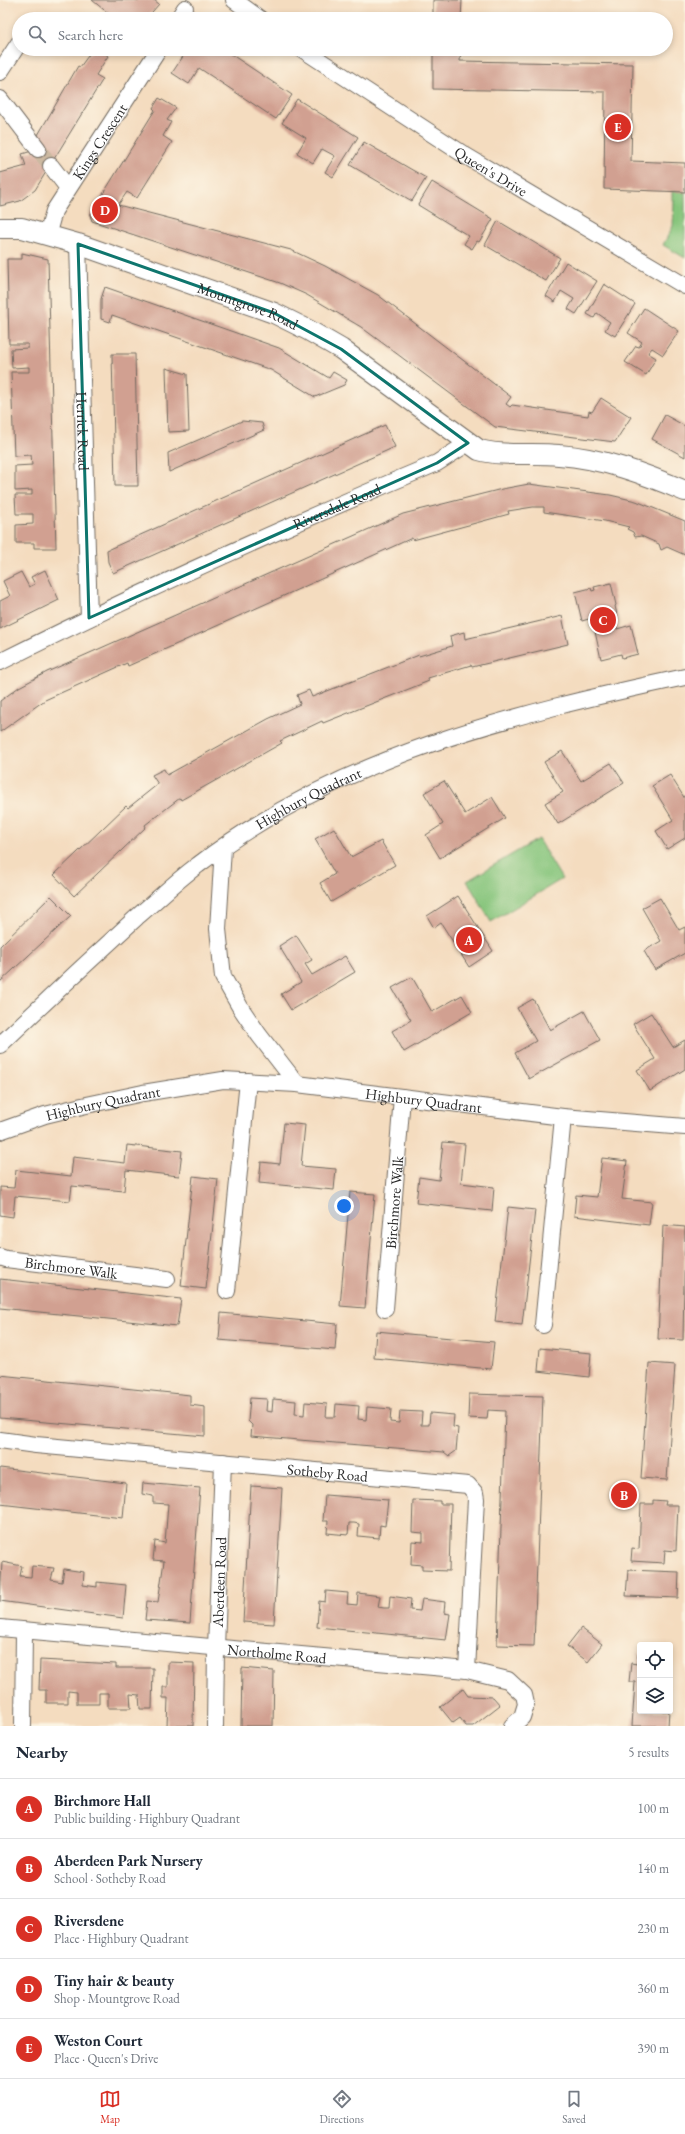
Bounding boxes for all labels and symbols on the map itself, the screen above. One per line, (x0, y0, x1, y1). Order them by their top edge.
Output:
street label: Kings Crescent (68, 99, 131, 183)
pin: E (605, 112, 631, 142)
street label: Queen's Drive (451, 142, 531, 200)
pin: D (92, 195, 118, 225)
street label: Mountgrove Road (195, 277, 302, 333)
street label: Herrick Road (73, 391, 94, 471)
street label: Riversdale Road (290, 478, 384, 533)
pin: C (590, 605, 616, 635)
street label: Highbury Quadrant (251, 762, 364, 833)
pin: A (456, 925, 482, 955)
street label: Highbury Quadrant (43, 1081, 162, 1124)
street label: Highbury Quadrant (364, 1083, 483, 1116)
street label: Birchmore Walk (380, 1154, 407, 1250)
your location (334, 1196, 354, 1216)
street label: Birchmore Walk (24, 1252, 120, 1282)
street label: Sotheby Road (286, 1459, 369, 1485)
pin: B (611, 1480, 637, 1510)
street label: Aberdeen Road (207, 1536, 230, 1629)
street label: Northolme Road (226, 1639, 328, 1667)

